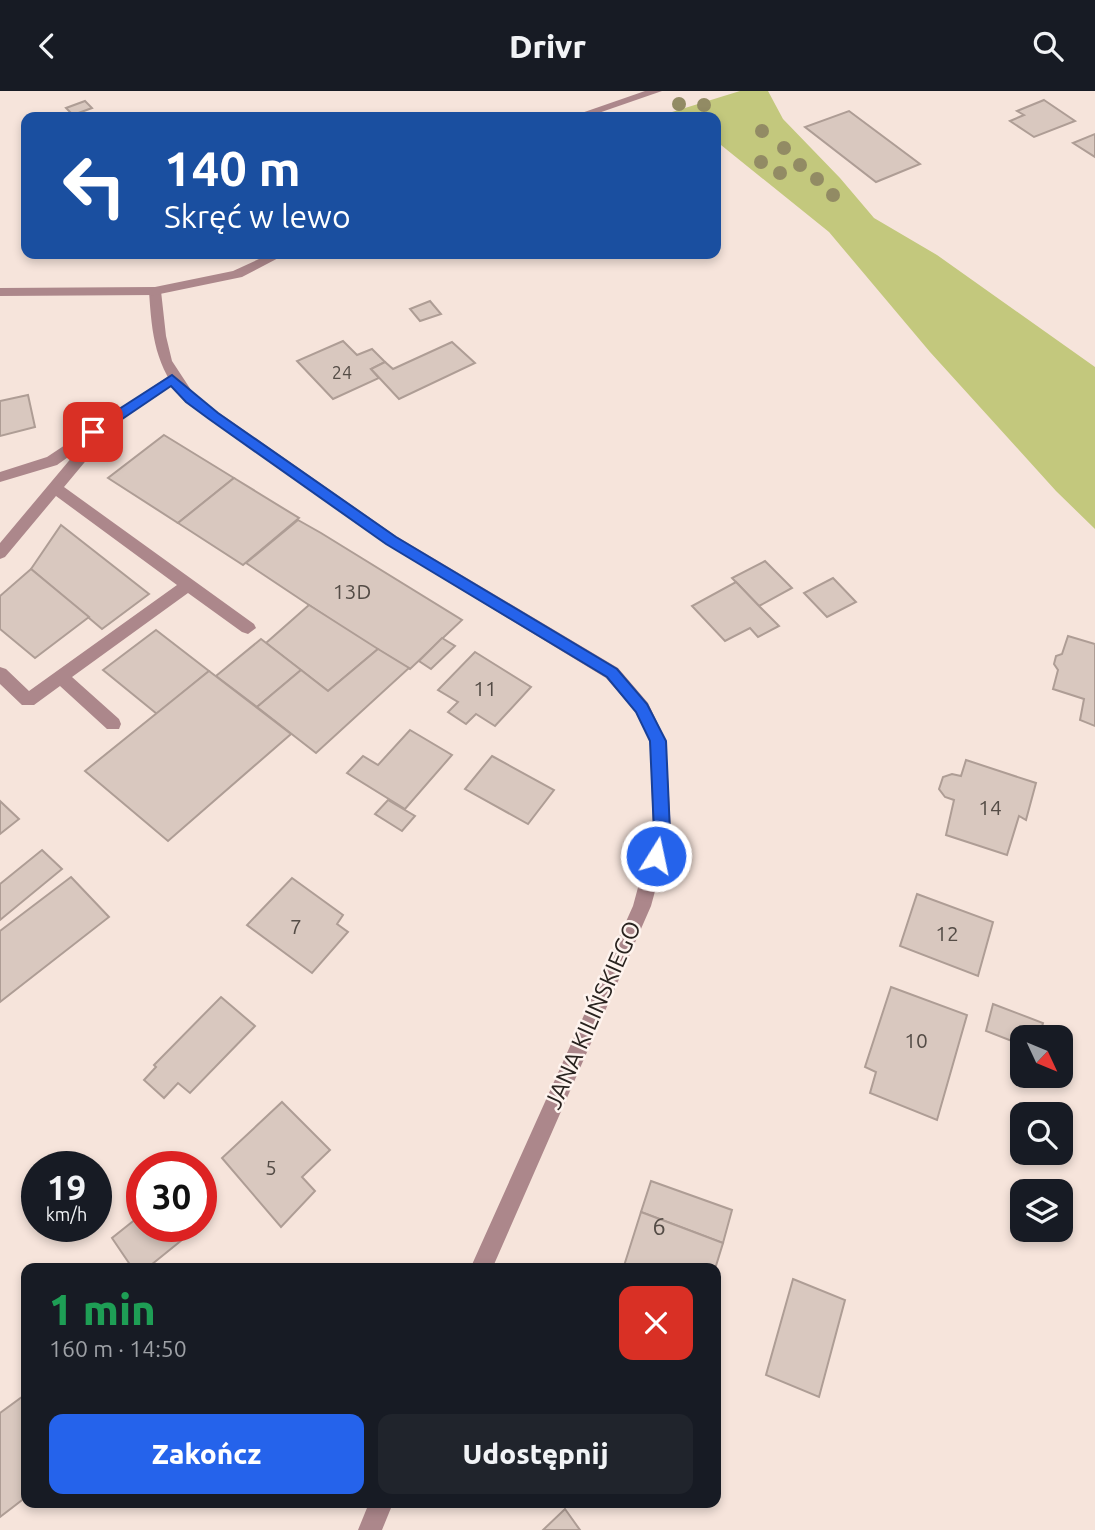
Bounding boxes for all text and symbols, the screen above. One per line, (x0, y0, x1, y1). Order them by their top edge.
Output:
icon: back (28, 27, 66, 65)
icon: search (1029, 27, 1067, 65)
text: Drivr (509, 28, 586, 64)
icon: left (49, 140, 140, 231)
text: 140 m (164, 140, 301, 195)
text: Skręć w lewo (164, 198, 351, 234)
house number: 24 (332, 362, 352, 382)
pin (63, 402, 123, 462)
icon: arrive (74, 413, 112, 451)
house number: 13D (333, 579, 371, 603)
house number: 11 (473, 676, 497, 700)
house number: 14 (978, 795, 1002, 819)
position arrow (619, 819, 693, 893)
house number: 7 (290, 914, 302, 938)
street label: JANA KILIŃSKIEGO (538, 916, 646, 1113)
house number: 12 (935, 921, 959, 945)
north arrow (1010, 1025, 1073, 1089)
map controls (1010, 1025, 1073, 1242)
house number: 10 (904, 1028, 928, 1052)
button: search (1010, 1102, 1073, 1165)
speed limit sign: 30 (126, 1151, 217, 1242)
house number: 5 (265, 1155, 277, 1179)
text: 19 (47, 1167, 86, 1207)
button: layers (1010, 1179, 1073, 1242)
text: km/h (46, 1204, 87, 1224)
house number: 6 (652, 1213, 666, 1240)
text: 1 min (49, 1286, 156, 1333)
button: close (619, 1286, 693, 1360)
text: 160 m · 14:50 (49, 1336, 187, 1361)
button: Zakończ (49, 1414, 364, 1494)
button: Udostępnij (378, 1414, 693, 1494)

